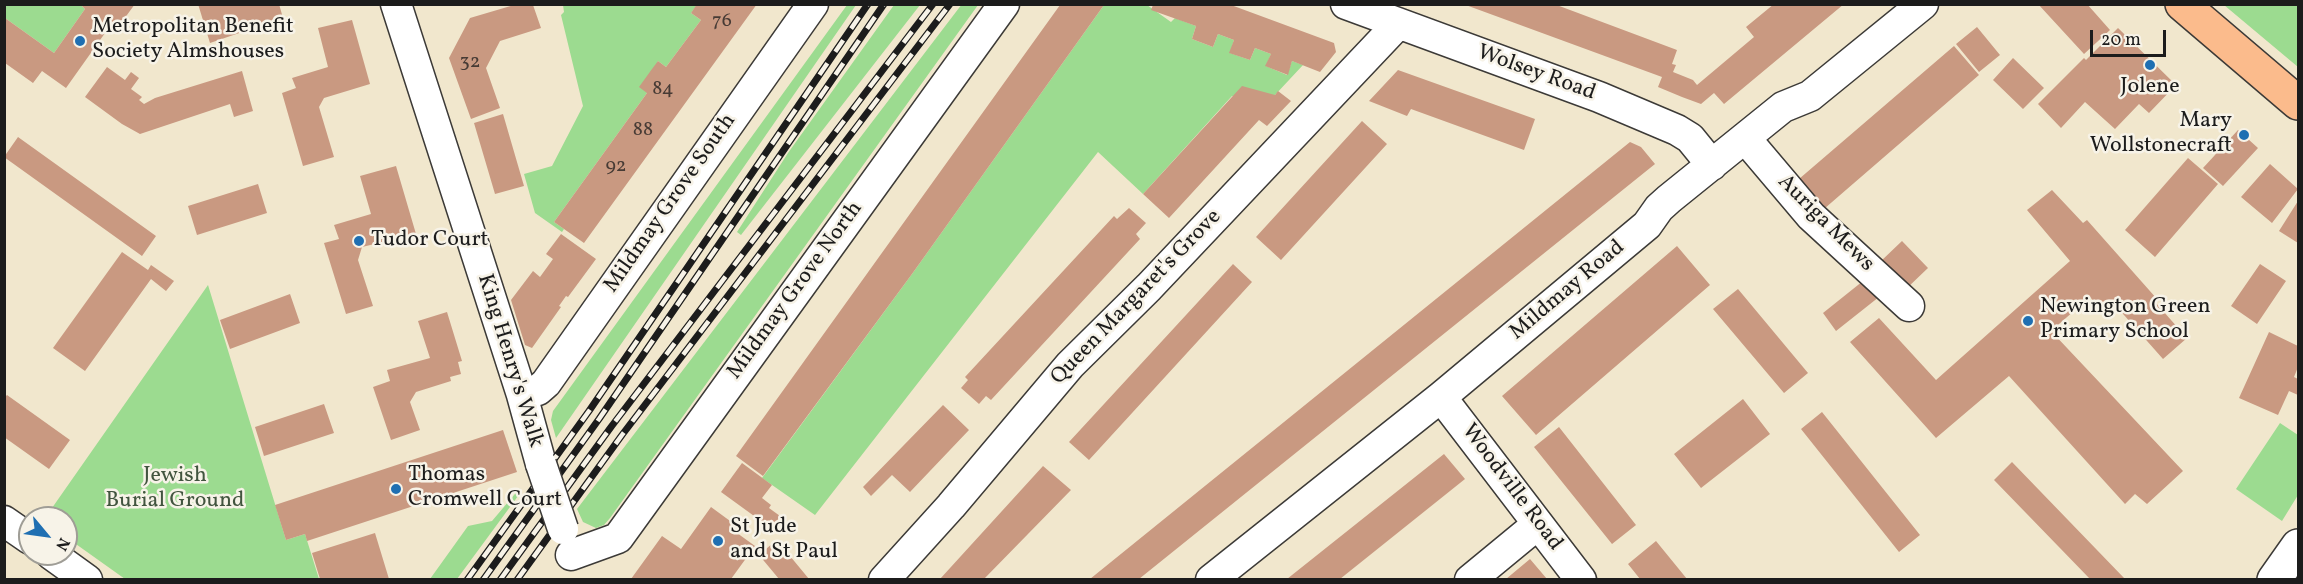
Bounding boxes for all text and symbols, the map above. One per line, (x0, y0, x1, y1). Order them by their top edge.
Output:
house number: 76 (712, 10, 732, 34)
place label: Metropolitan Benefit Society Almshouses (92, 15, 294, 66)
scale bar (2093, 18, 2170, 56)
text: 20 m (2101, 28, 2141, 53)
marker: Metropolitan Benefit Society Almshouses (73, 34, 87, 48)
street label: Wolsey Road (1473, 40, 1599, 108)
house number: 32 (460, 51, 480, 75)
marker: Jolene (2143, 58, 2157, 72)
place label: Jolene (2120, 75, 2180, 101)
house number: 84 (652, 78, 674, 102)
street label: Mildmay Grove South (599, 109, 743, 299)
place label: Mary Wollstonecraft (2090, 109, 2232, 160)
house number: 88 (633, 119, 653, 143)
marker: Mary Wollstonecraft (2237, 128, 2251, 142)
house number: 92 (605, 155, 627, 179)
street label: Auriga Mews (1771, 170, 1879, 278)
street label: Mildmay Grove North (723, 197, 869, 385)
street label: Queen Margaret's Grove (1046, 205, 1228, 391)
place label: Tudor Court (371, 228, 488, 254)
marker: Tudor Court (352, 234, 366, 248)
street label: Mildmay Road (1505, 235, 1631, 347)
street label: King Henry's Walk (470, 271, 548, 451)
place label: Newington Green Primary School (2040, 295, 2211, 346)
marker: Newington Green Primary School (2021, 314, 2035, 328)
street label: Woodville Road (1455, 419, 1567, 557)
place label: Thomas Cromwell Court (408, 463, 562, 514)
park label: Jewish Burial Ground (106, 464, 244, 516)
marker: Thomas Cromwell Court (389, 482, 403, 496)
north arrow (18, 506, 78, 566)
place label: St Jude and St Paul (730, 515, 838, 566)
text: N (50, 533, 74, 554)
marker: St Jude and St Paul (711, 534, 725, 548)

